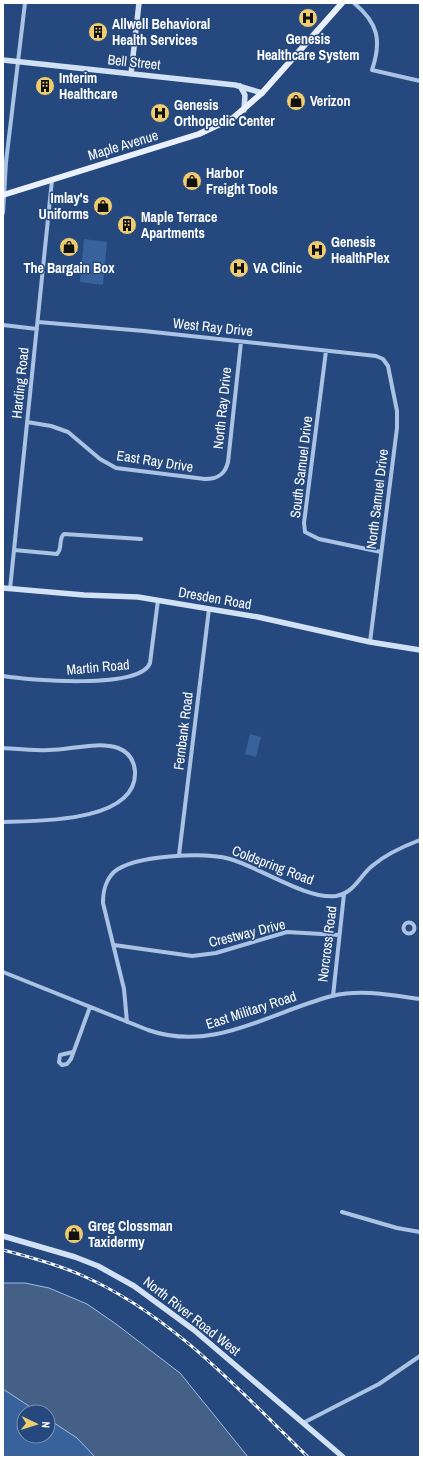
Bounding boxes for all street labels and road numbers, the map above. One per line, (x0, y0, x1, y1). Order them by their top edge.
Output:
street label: Bell Street (107, 50, 161, 74)
street label: Maple Avenue (86, 126, 160, 164)
street label: West Ray Drive (172, 314, 254, 340)
street label: Harding Road (7, 347, 33, 419)
street label: North Ray Drive (209, 366, 235, 450)
street label: South Samuel Drive (286, 415, 316, 519)
street label: East Ray Drive (115, 446, 195, 476)
street label: North Samuel Drive (362, 448, 392, 550)
street label: Dresden Road (177, 583, 253, 613)
street label: Martin Road (66, 655, 130, 679)
street label: Fernbank Road (169, 691, 197, 771)
street label: Coldspring Road (230, 841, 316, 889)
street label: Norcross Road (313, 905, 341, 983)
street label: Crestway Drive (207, 915, 287, 951)
street label: East Military Road (203, 987, 299, 1033)
street label: North River Road West (140, 1272, 244, 1360)

